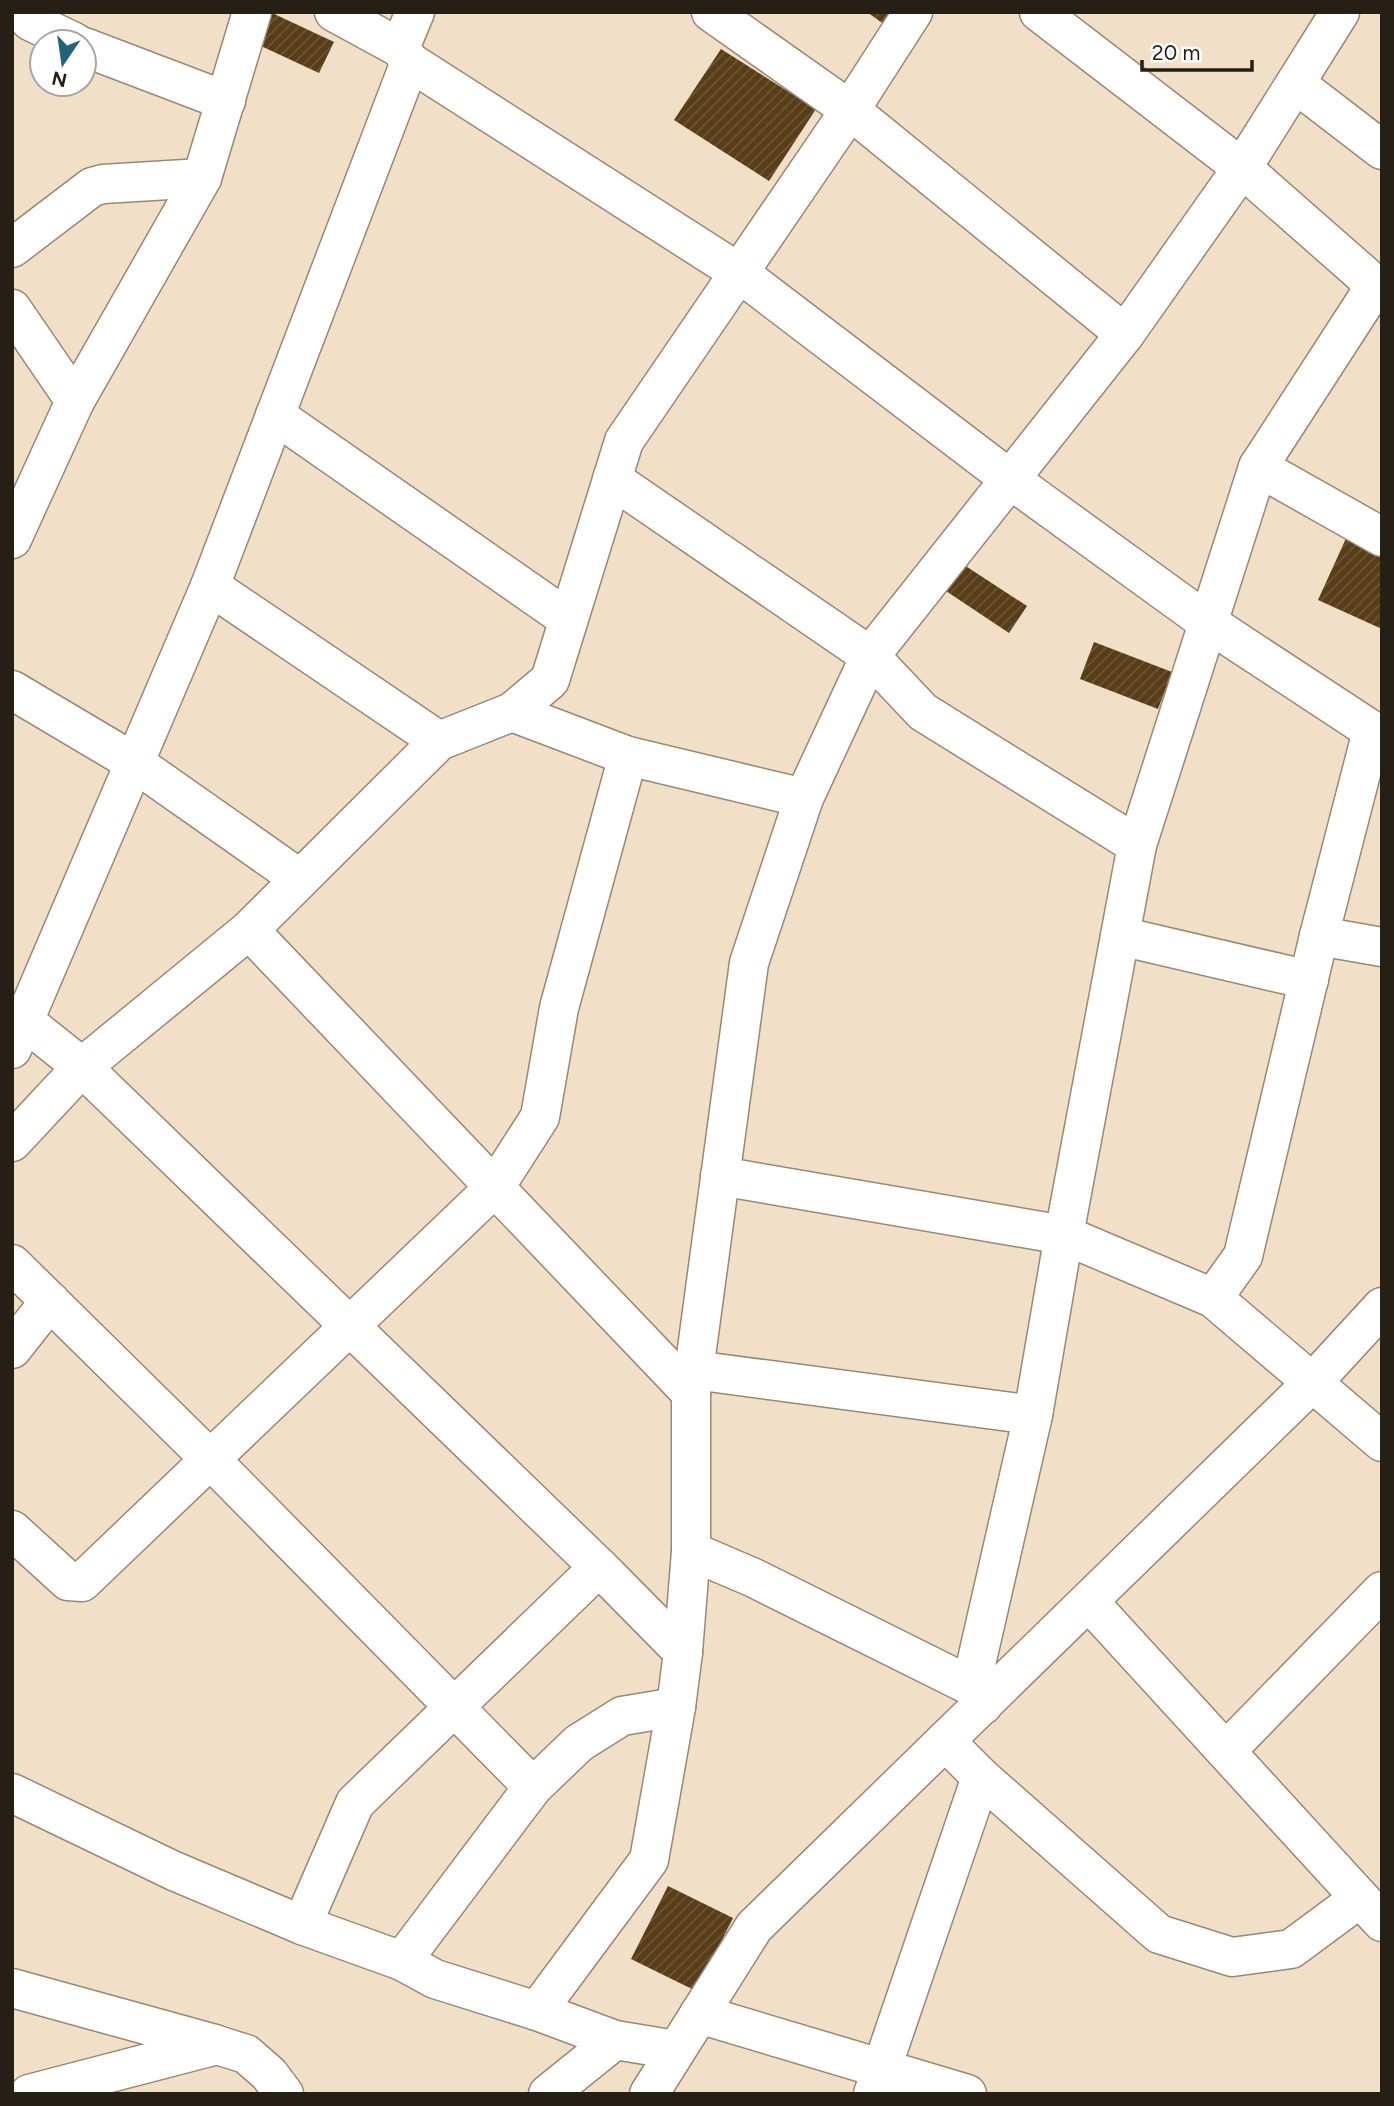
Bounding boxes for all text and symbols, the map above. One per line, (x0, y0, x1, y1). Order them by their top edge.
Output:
north arrow (28, 28, 98, 98)
scale bar (1142, 28, 1252, 72)
text: 20 m (1152, 40, 1200, 65)
text: N (50, 66, 69, 92)

